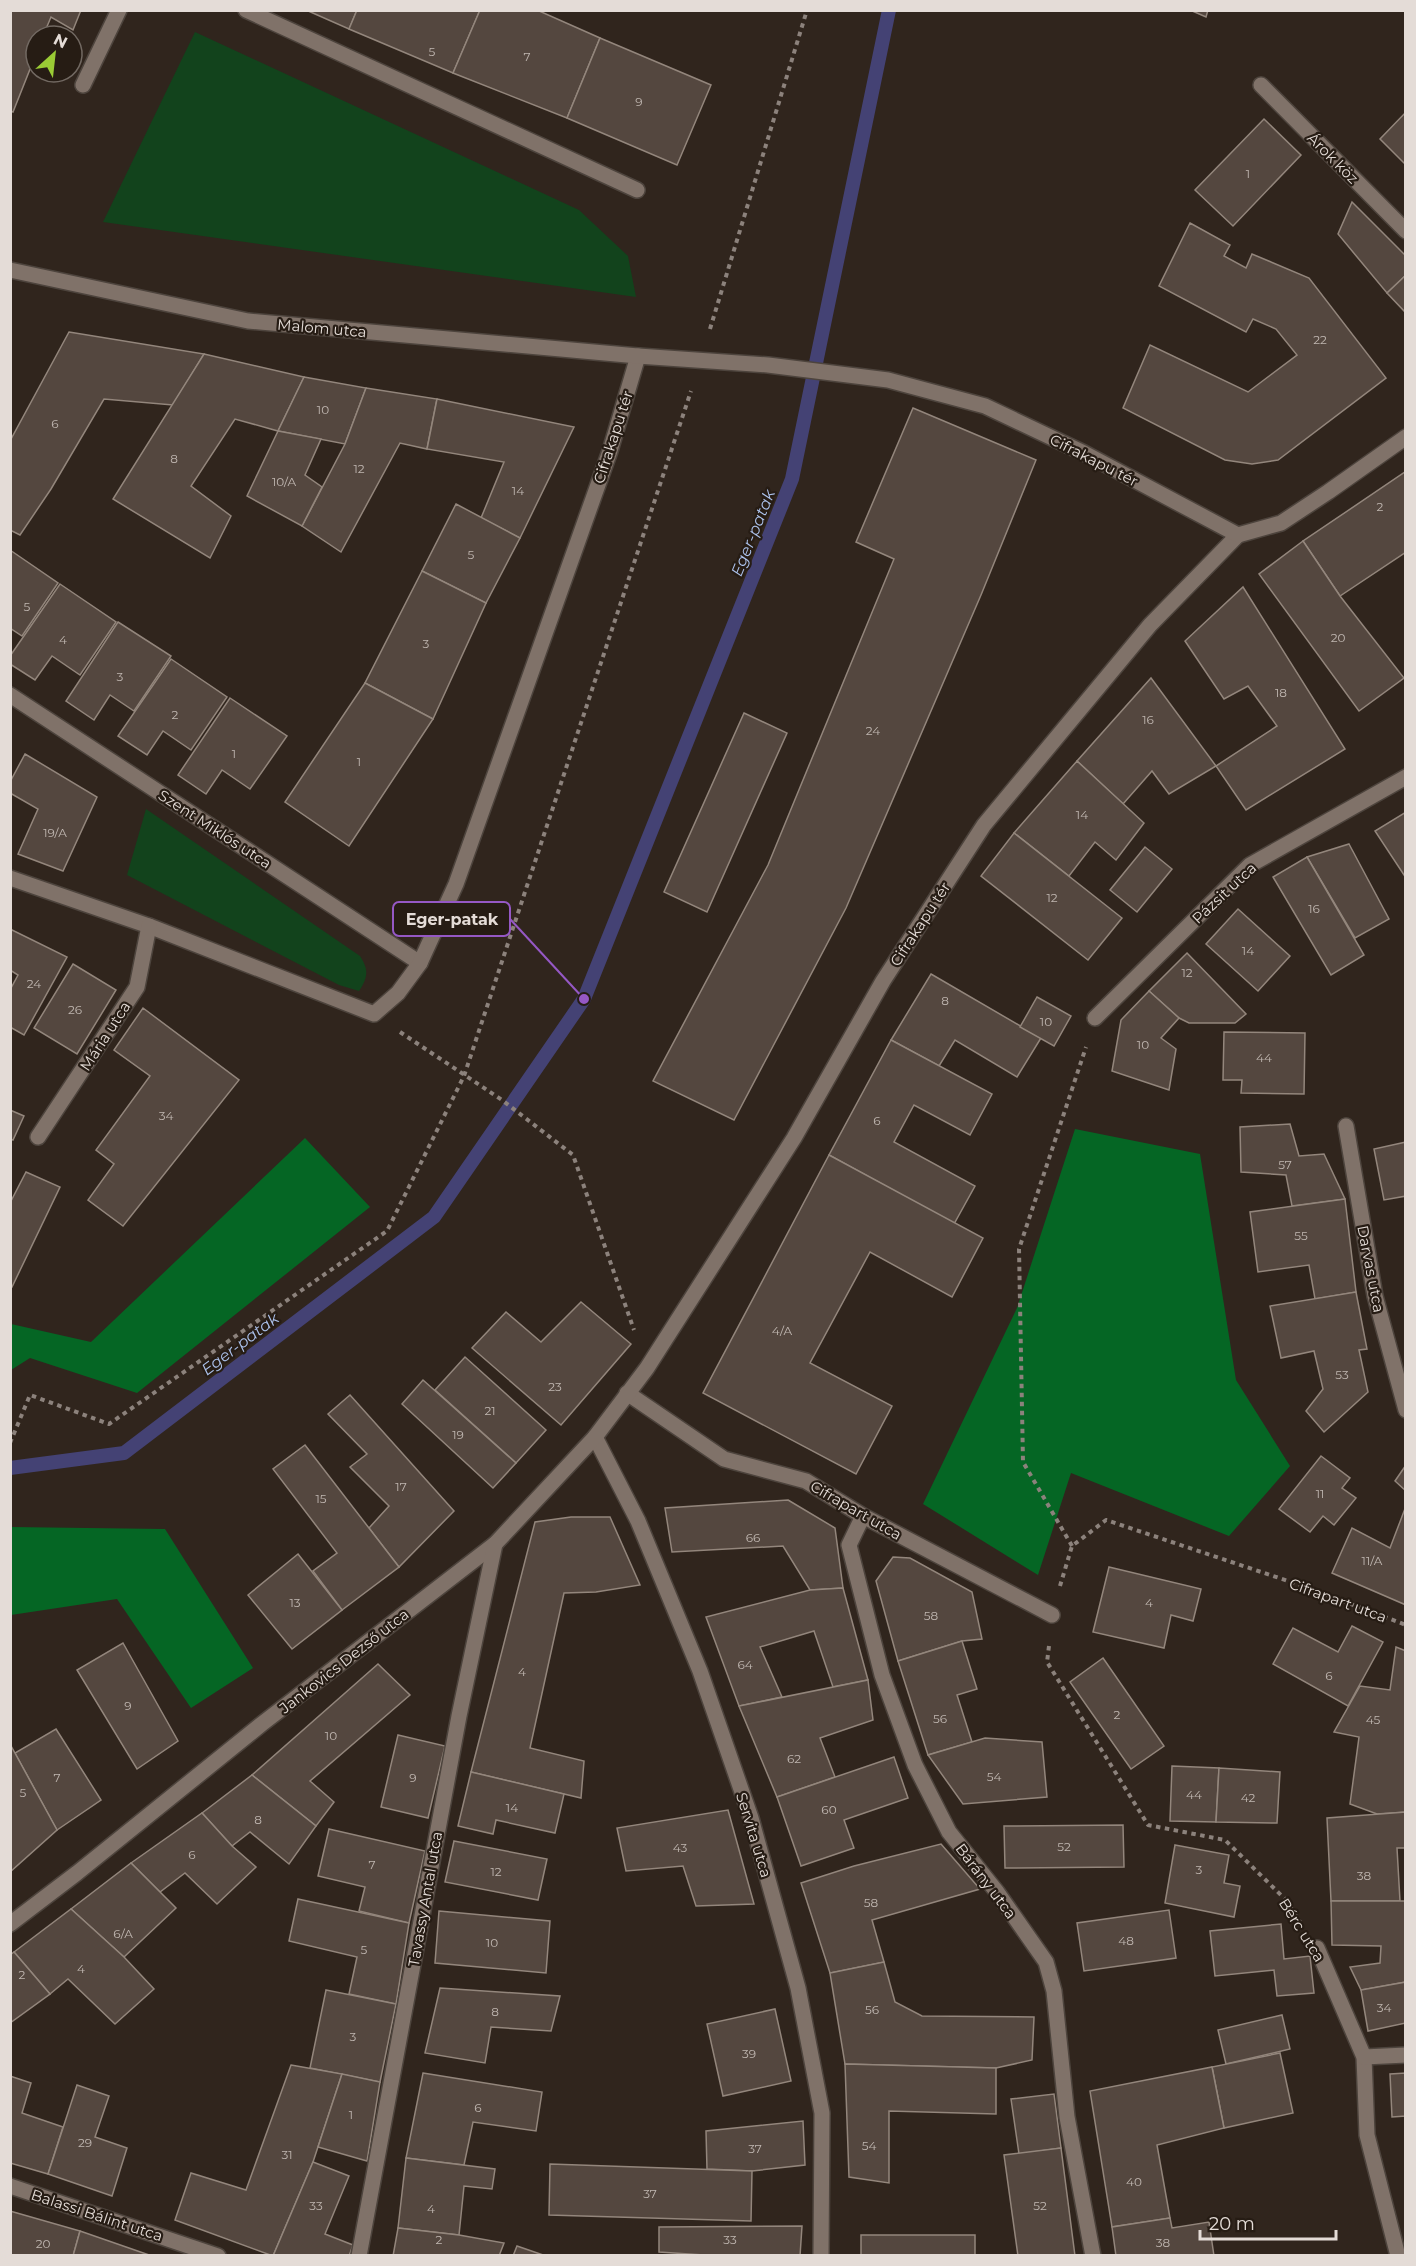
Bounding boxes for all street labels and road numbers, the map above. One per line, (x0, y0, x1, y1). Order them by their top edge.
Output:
street label: Árok köz (1303, 128, 1363, 188)
street label: Malom utca (277, 315, 367, 341)
street label: Cifrakapu tér (589, 388, 637, 486)
street label: Cifrakapu tér (1047, 430, 1141, 490)
street label: Szent Miklós utca (155, 785, 275, 873)
street label: Pázsit utca (1188, 858, 1260, 928)
street label: Cifrakapu tér (886, 878, 954, 970)
street label: Mária utca (75, 998, 135, 1074)
street label: Darvas utca (1353, 1224, 1389, 1314)
street label: Cifrapart utca (807, 1476, 905, 1544)
street label: Cifrapart utca (1287, 1574, 1389, 1626)
street label: Jankovics Dezső utca (275, 1605, 413, 1718)
street label: Servita utca (732, 1790, 776, 1880)
street label: Tavassy Antal utca (404, 1830, 446, 1968)
street label: Bárány utca (951, 1840, 1021, 1922)
street label: Bérc utca (1275, 1895, 1329, 1965)
street label: Balassi Bálint utca (29, 2185, 165, 2245)

